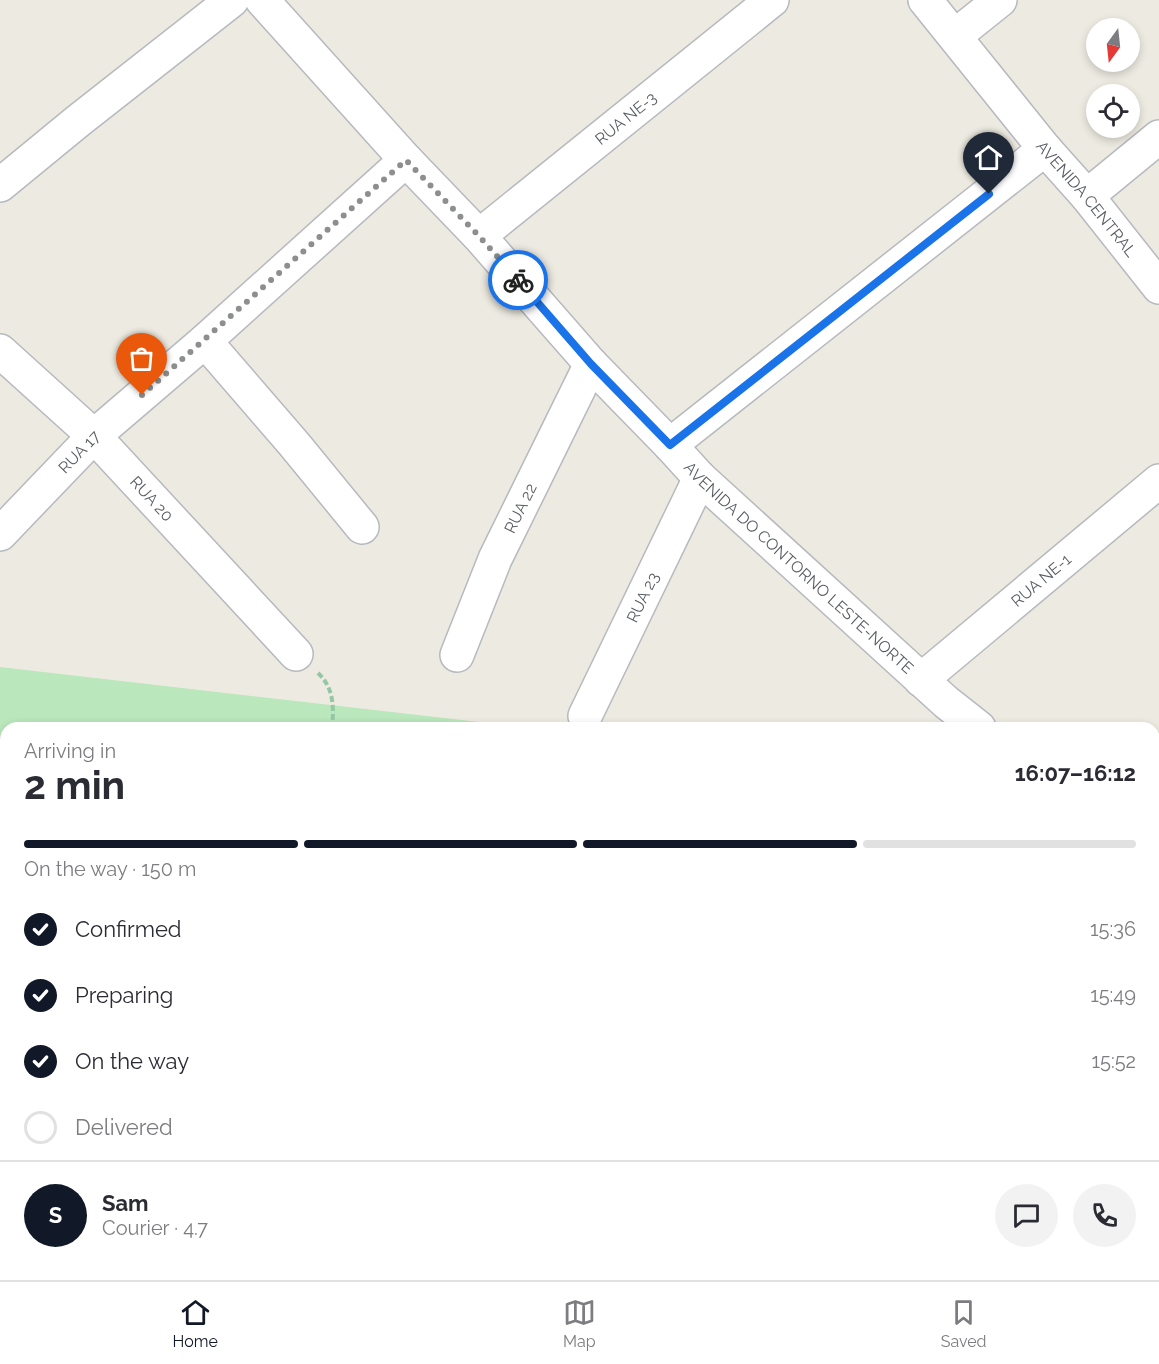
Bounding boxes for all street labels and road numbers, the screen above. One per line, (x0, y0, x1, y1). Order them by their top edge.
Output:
street label: RUA NE-3 (591, 88, 660, 148)
street label: AVENIDA CENTRAL (1032, 137, 1141, 261)
street label: RUA 17 (54, 426, 104, 477)
street label: AVENIDA DO CONTORNO LESTE-NORTE (680, 458, 918, 678)
street label: RUA 20 (126, 472, 177, 525)
street label: RUA 22 (500, 480, 540, 536)
street label: RUA NE-1 (1007, 549, 1075, 610)
street label: RUA 23 (622, 569, 663, 625)

